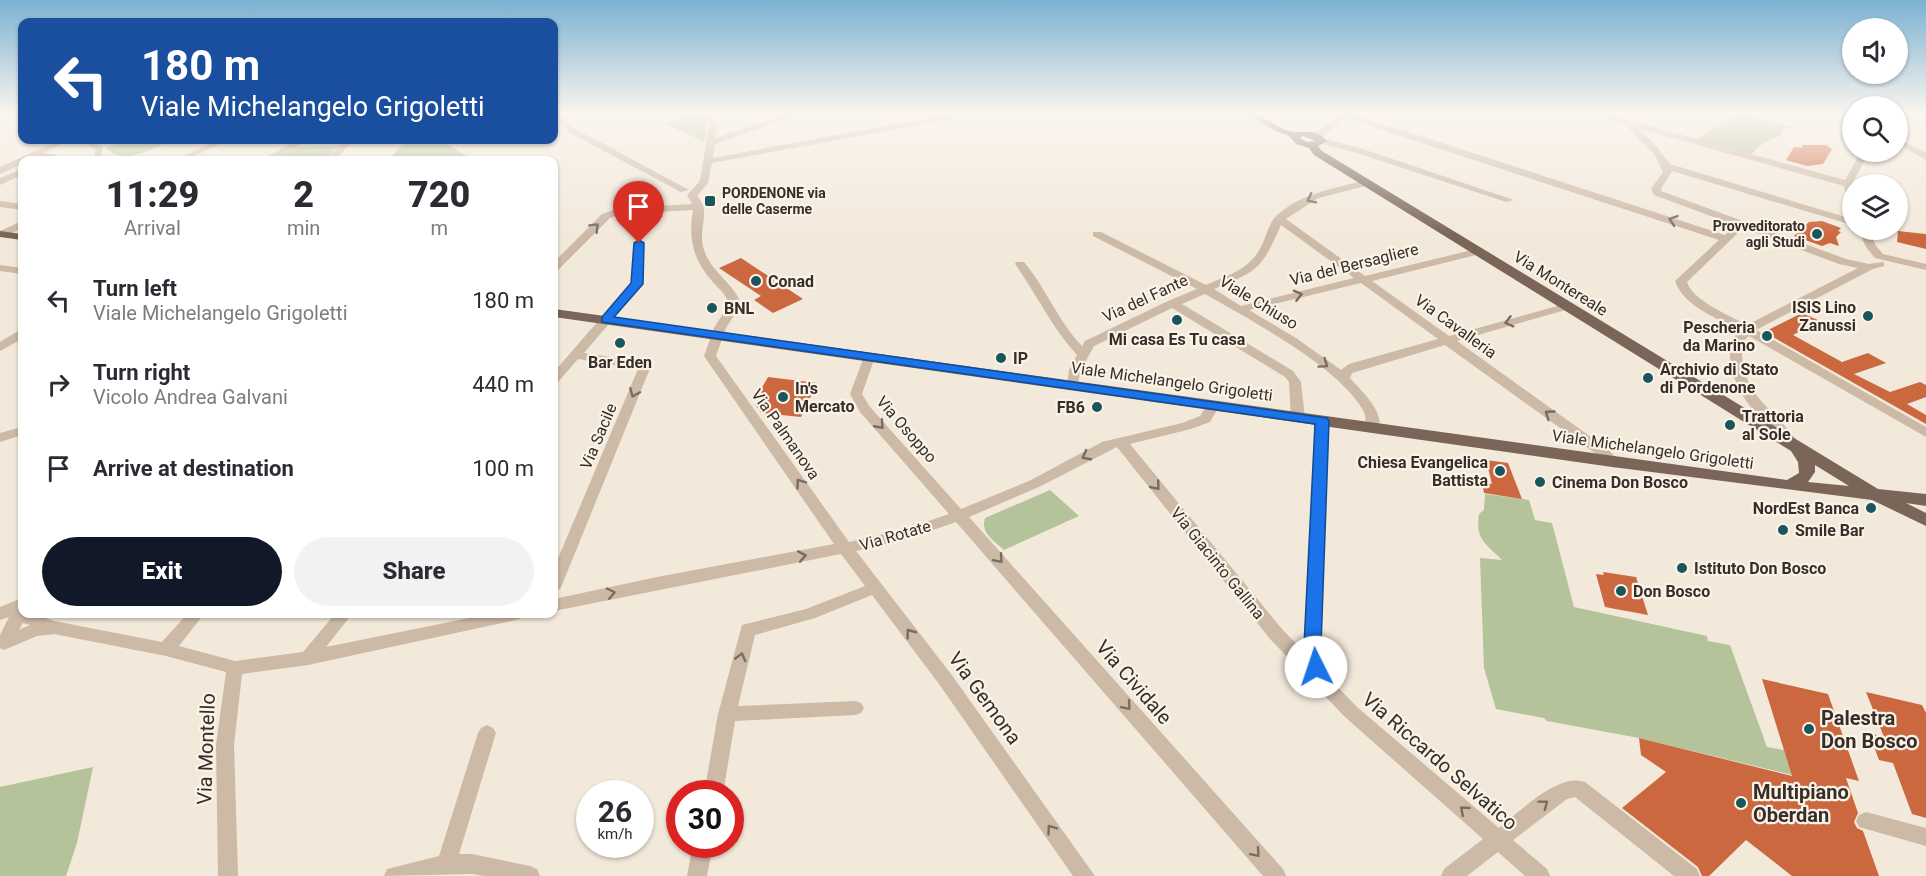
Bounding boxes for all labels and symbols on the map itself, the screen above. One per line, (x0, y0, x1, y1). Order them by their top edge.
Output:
pin (613, 181, 664, 243)
place label: PORDENONE via delle Caserme (722, 185, 826, 217)
one-way arrow (1306, 192, 1317, 204)
marker: PORDENONE via delle Caserme (703, 194, 717, 208)
one-way arrow (1668, 215, 1679, 228)
place label: Provveditorato agli Studi (1713, 218, 1805, 250)
one-way arrow (588, 224, 599, 235)
marker: Provveditorato agli Studi (1810, 227, 1824, 241)
street label: Via del Bersagliere (1288, 239, 1420, 290)
street label: Via Montereale (1510, 247, 1611, 320)
street label: Via del Fante (1100, 270, 1191, 326)
place label: Conad (768, 272, 814, 291)
street label: Viale Chiuso (1216, 272, 1302, 333)
marker: Conad (749, 274, 763, 288)
one-way arrow (1292, 290, 1302, 302)
street label: Via Cavalleria (1411, 290, 1500, 362)
place label: ISIS Lino Zanussi (1792, 298, 1856, 335)
place label: BNL (724, 299, 755, 318)
marker: BNL (705, 301, 719, 315)
marker: ISIS Lino Zanussi (1861, 309, 1875, 323)
marker: Mi casa Es Tu casa (1170, 313, 1184, 327)
one-way arrow (1504, 315, 1514, 328)
place label: Pescheria da Marino (1683, 318, 1755, 355)
marker: Pescheria da Marino (1760, 329, 1774, 343)
place label: Mi casa Es Tu casa (1109, 330, 1246, 349)
marker: Bar Eden (613, 336, 627, 350)
place label: IP (1013, 349, 1028, 368)
marker: IP (994, 351, 1008, 365)
place label: Bar Eden (588, 353, 652, 372)
one-way arrow (1318, 357, 1329, 368)
street label: Viale Michelangelo Grigoletti (1070, 358, 1274, 405)
place label: Archivio di Stato di Pordenone (1660, 360, 1779, 397)
marker: Archivio di Stato di Pordenone (1641, 371, 1655, 385)
place label: In's Mercato (795, 379, 855, 416)
street label: Via Palmanova (747, 385, 824, 483)
one-way arrow (629, 387, 641, 398)
marker: In's Mercato (776, 390, 790, 404)
street label: Via Osoppo (872, 392, 941, 467)
place label: FB6 (1057, 398, 1085, 417)
street label: Via Sacile (576, 400, 621, 472)
marker: FB6 (1090, 400, 1104, 414)
place label: Trattoria al Sole (1742, 407, 1804, 444)
one-way arrow (1544, 410, 1555, 421)
marker: Trattoria al Sole (1723, 418, 1737, 432)
one-way arrow (873, 419, 884, 429)
street label: Viale Michelangelo Grigoletti (1551, 426, 1755, 473)
one-way arrow (1081, 449, 1092, 461)
place label: Chiesa Evangelica Battista (1357, 453, 1488, 490)
marker: Chiesa Evangelica Battista (1493, 464, 1507, 478)
place label: Cinema Don Bosco (1552, 473, 1688, 492)
marker: Cinema Don Bosco (1533, 475, 1547, 489)
one-way arrow (796, 479, 807, 490)
one-way arrow (1149, 479, 1160, 490)
place label: NordEst Banca (1753, 499, 1859, 518)
marker: NordEst Banca (1864, 501, 1878, 515)
street label: Via Giacinto Gallina (1167, 504, 1269, 623)
street label: Via Rotate (857, 516, 933, 555)
place label: Smile Bar (1795, 521, 1865, 540)
marker: Smile Bar (1776, 523, 1790, 537)
one-way arrow (797, 550, 807, 563)
one-way arrow (992, 552, 1003, 563)
place label: Istituto Don Bosco (1694, 559, 1826, 578)
marker: Istituto Don Bosco (1675, 561, 1689, 575)
place label: Don Bosco (1633, 582, 1710, 601)
marker: Don Bosco (1614, 584, 1628, 598)
one-way arrow (605, 587, 615, 600)
one-way arrow (906, 629, 917, 640)
street label: Via Cividale (1091, 635, 1177, 729)
position arrow (1284, 635, 1348, 699)
street label: Via Gemona (943, 647, 1027, 749)
one-way arrow (734, 652, 747, 662)
street label: Via Riccardo Selvatico (1358, 687, 1522, 835)
street label: Via Montello (192, 693, 220, 805)
one-way arrow (1120, 699, 1131, 710)
place label: Palestra Don Bosco (1821, 706, 1918, 753)
marker: Palestra Don Bosco (1802, 722, 1816, 736)
speed limit sign: 30 (666, 780, 744, 858)
place label: Multipiano Oberdan (1753, 780, 1849, 827)
marker: Multipiano Oberdan (1734, 796, 1748, 810)
one-way arrow (1538, 800, 1549, 811)
one-way arrow (1461, 806, 1471, 817)
one-way arrow (1047, 824, 1058, 835)
one-way arrow (1249, 846, 1260, 857)

